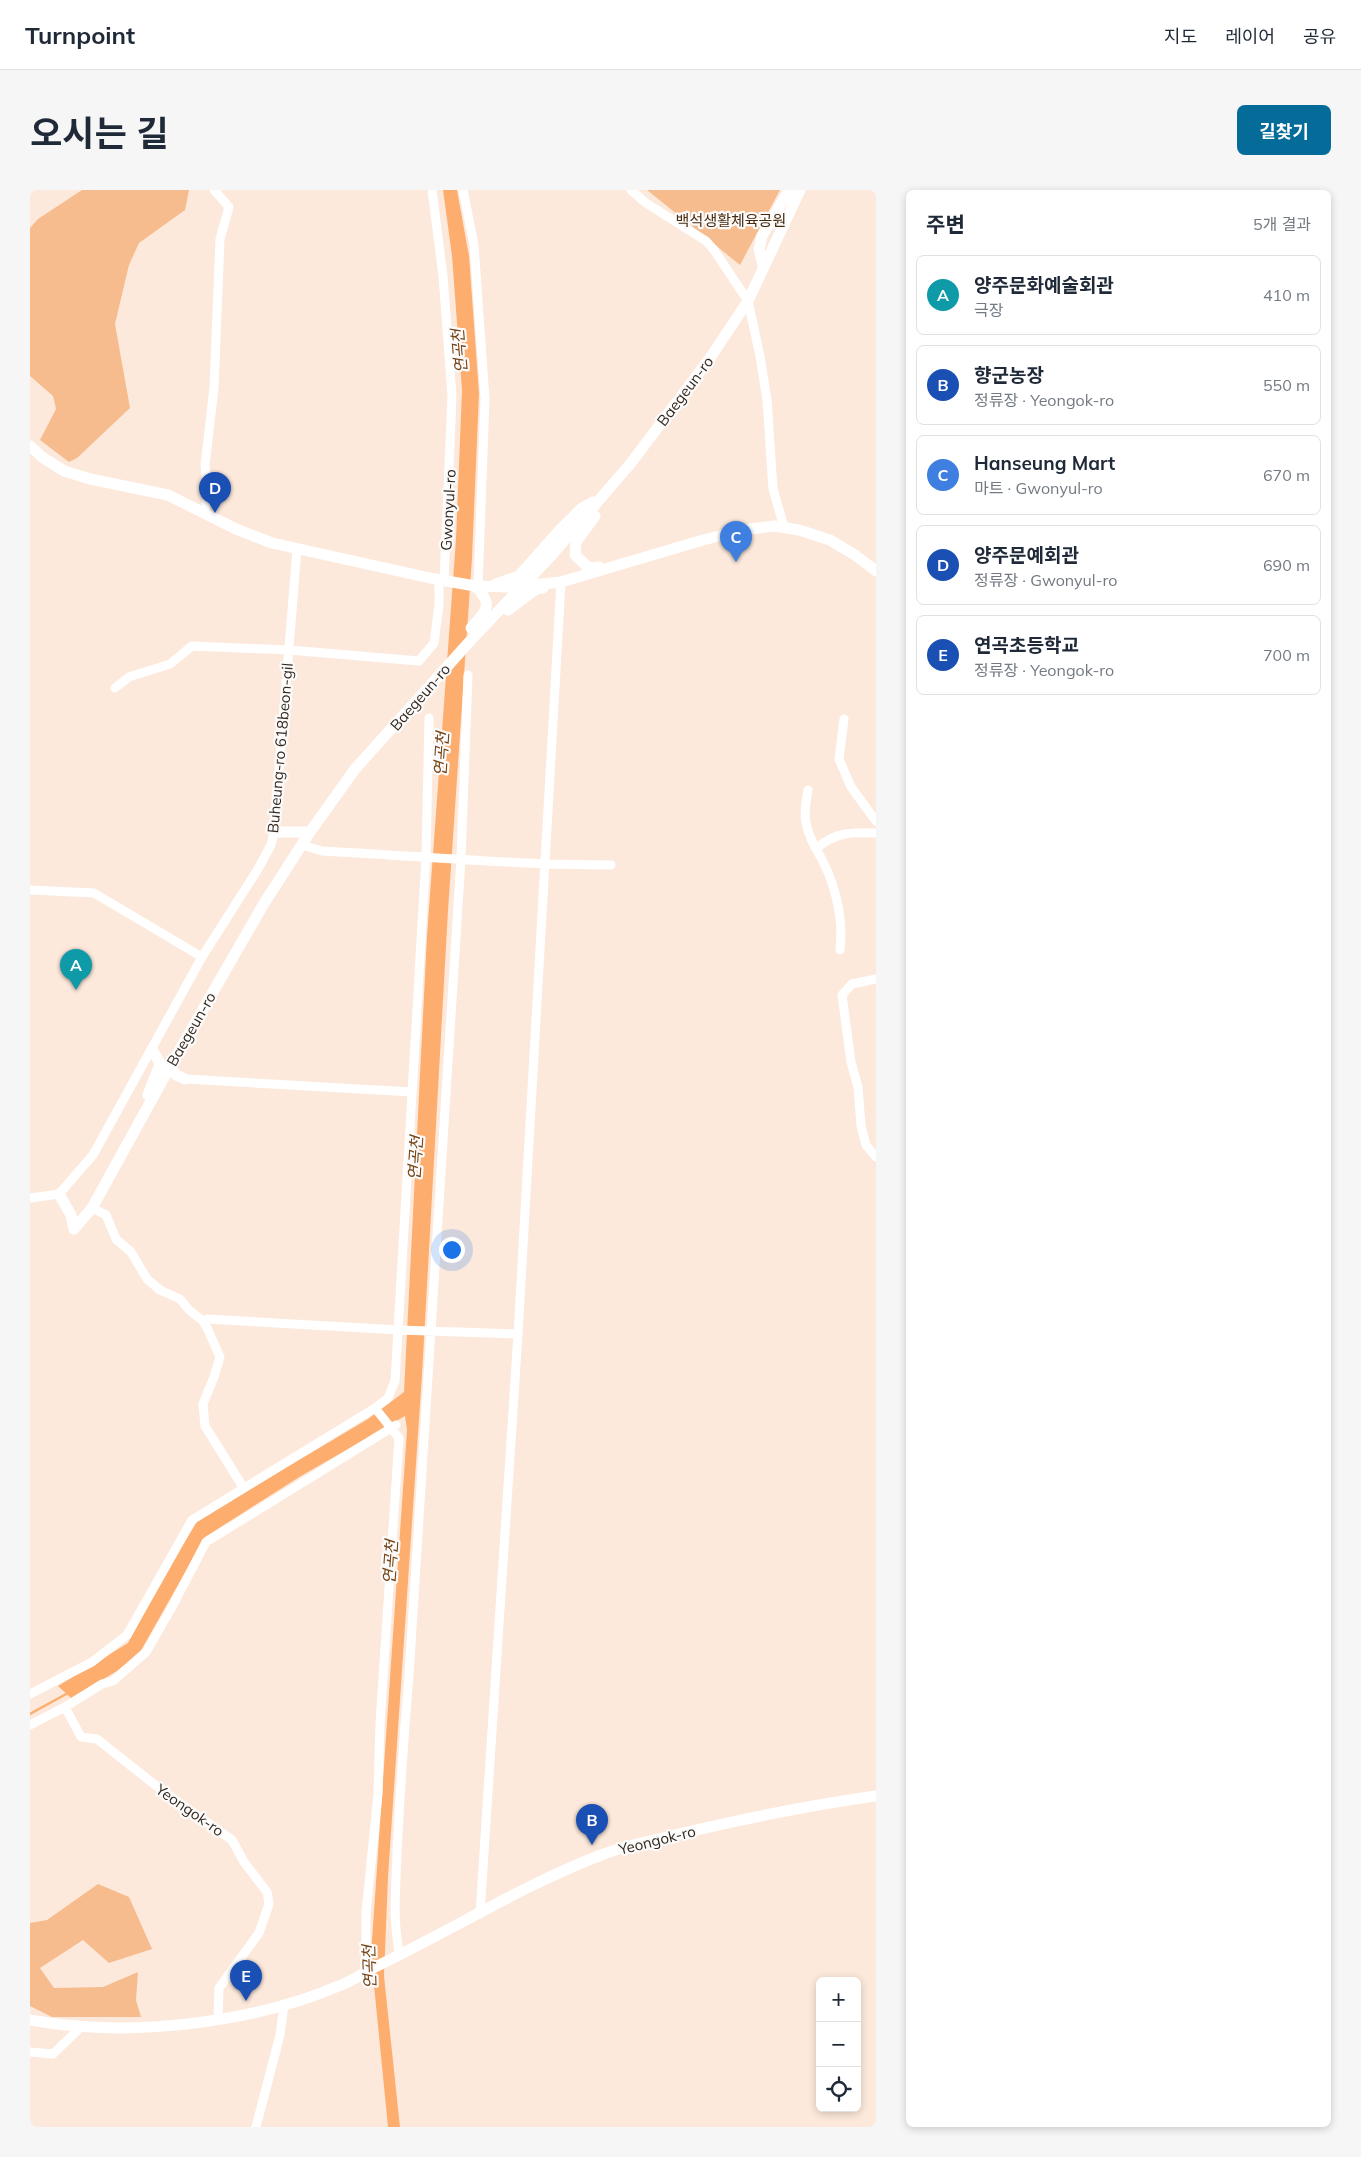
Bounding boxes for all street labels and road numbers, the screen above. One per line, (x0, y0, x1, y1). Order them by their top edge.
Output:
street label: Baegeun-ro (653, 352, 717, 430)
street label: Gwonyul-ro (436, 469, 460, 551)
street label: Baegeun-ro (386, 660, 454, 734)
street label: Buheung-ro 618beon-gil (263, 662, 297, 834)
street label: Baegeun-ro (162, 989, 220, 1069)
street label: Yeongok-ro (152, 1779, 228, 1840)
street label: Yeongok-ro (616, 1821, 697, 1859)

